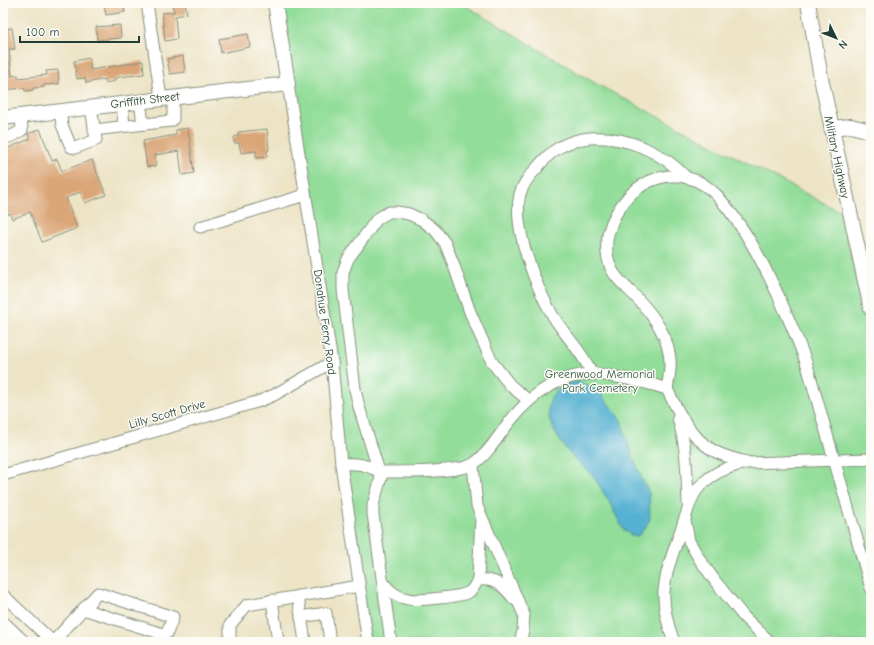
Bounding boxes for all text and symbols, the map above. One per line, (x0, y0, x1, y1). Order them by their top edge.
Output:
scale bar (20, 18, 139, 44)
north arrow (816, 18, 856, 58)
text: 100 m (26, 25, 59, 39)
text: N (836, 37, 850, 52)
street label: Griffith Street (110, 89, 181, 111)
street label: Military Highway (821, 114, 853, 200)
street label: Donahue Ferry Road (311, 268, 339, 376)
park label: Greenwood Memorial Park Cemetery (545, 367, 655, 395)
street label: Lilly Scott Drive (127, 396, 207, 432)

